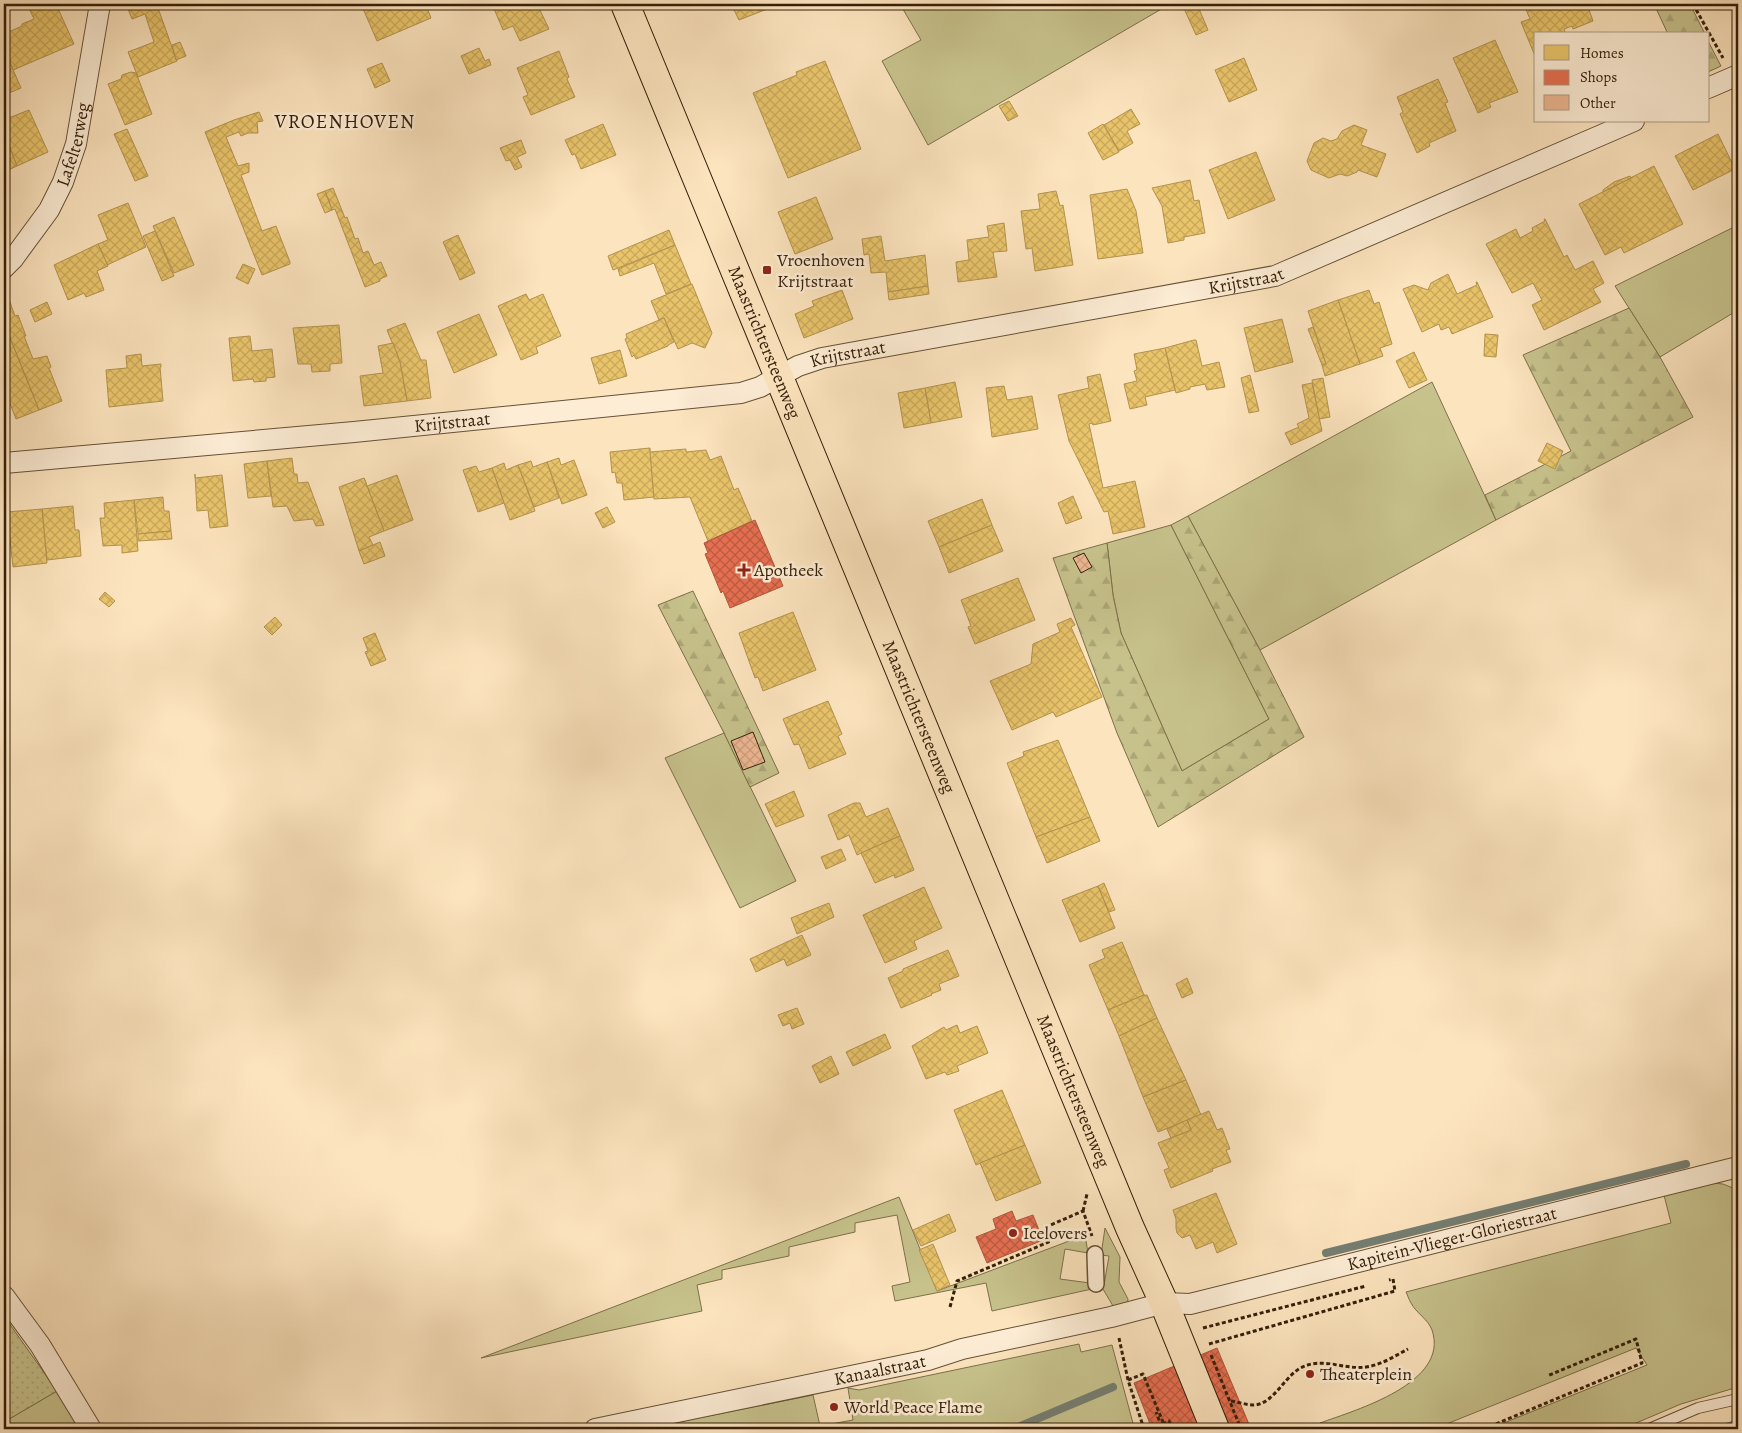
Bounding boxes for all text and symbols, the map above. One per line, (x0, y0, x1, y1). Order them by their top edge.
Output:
legend (1534, 32, 1710, 122)
text: Homes (1580, 43, 1624, 63)
text: Shops (1580, 67, 1617, 87)
text: Other (1580, 93, 1616, 113)
street label: Lafelterweg (50, 100, 95, 190)
district label: VROENHOVEN (274, 108, 415, 135)
place label: Vroenhoven Krijtstraat (776, 248, 865, 293)
street label: Krijtstraat (1206, 261, 1288, 300)
street label: Maastrichtersteenweg (722, 262, 807, 422)
marker: Vroenhoven Krijtstraat (761, 264, 773, 276)
street label: Krijtstraat (807, 335, 887, 373)
street label: Krijtstraat (413, 406, 491, 438)
place label: Apotheek (753, 558, 823, 582)
marker: Apotheek (738, 564, 750, 576)
street label: Maastrichtersteenweg (877, 637, 961, 797)
street label: Maastrichtersteenweg (1031, 1011, 1116, 1171)
street label: Kapitein-Vlieger-Gloriestraat (1345, 1201, 1559, 1276)
place label: Icelovers (1023, 1221, 1088, 1245)
marker: Icelovers (1007, 1227, 1019, 1239)
street label: Kanaalstraat (832, 1349, 928, 1391)
place label: Theaterplein (1320, 1362, 1412, 1386)
marker: Theaterplein (1304, 1368, 1316, 1380)
place label: World Peace Flame (843, 1395, 983, 1419)
marker: World Peace Flame (828, 1401, 840, 1413)

